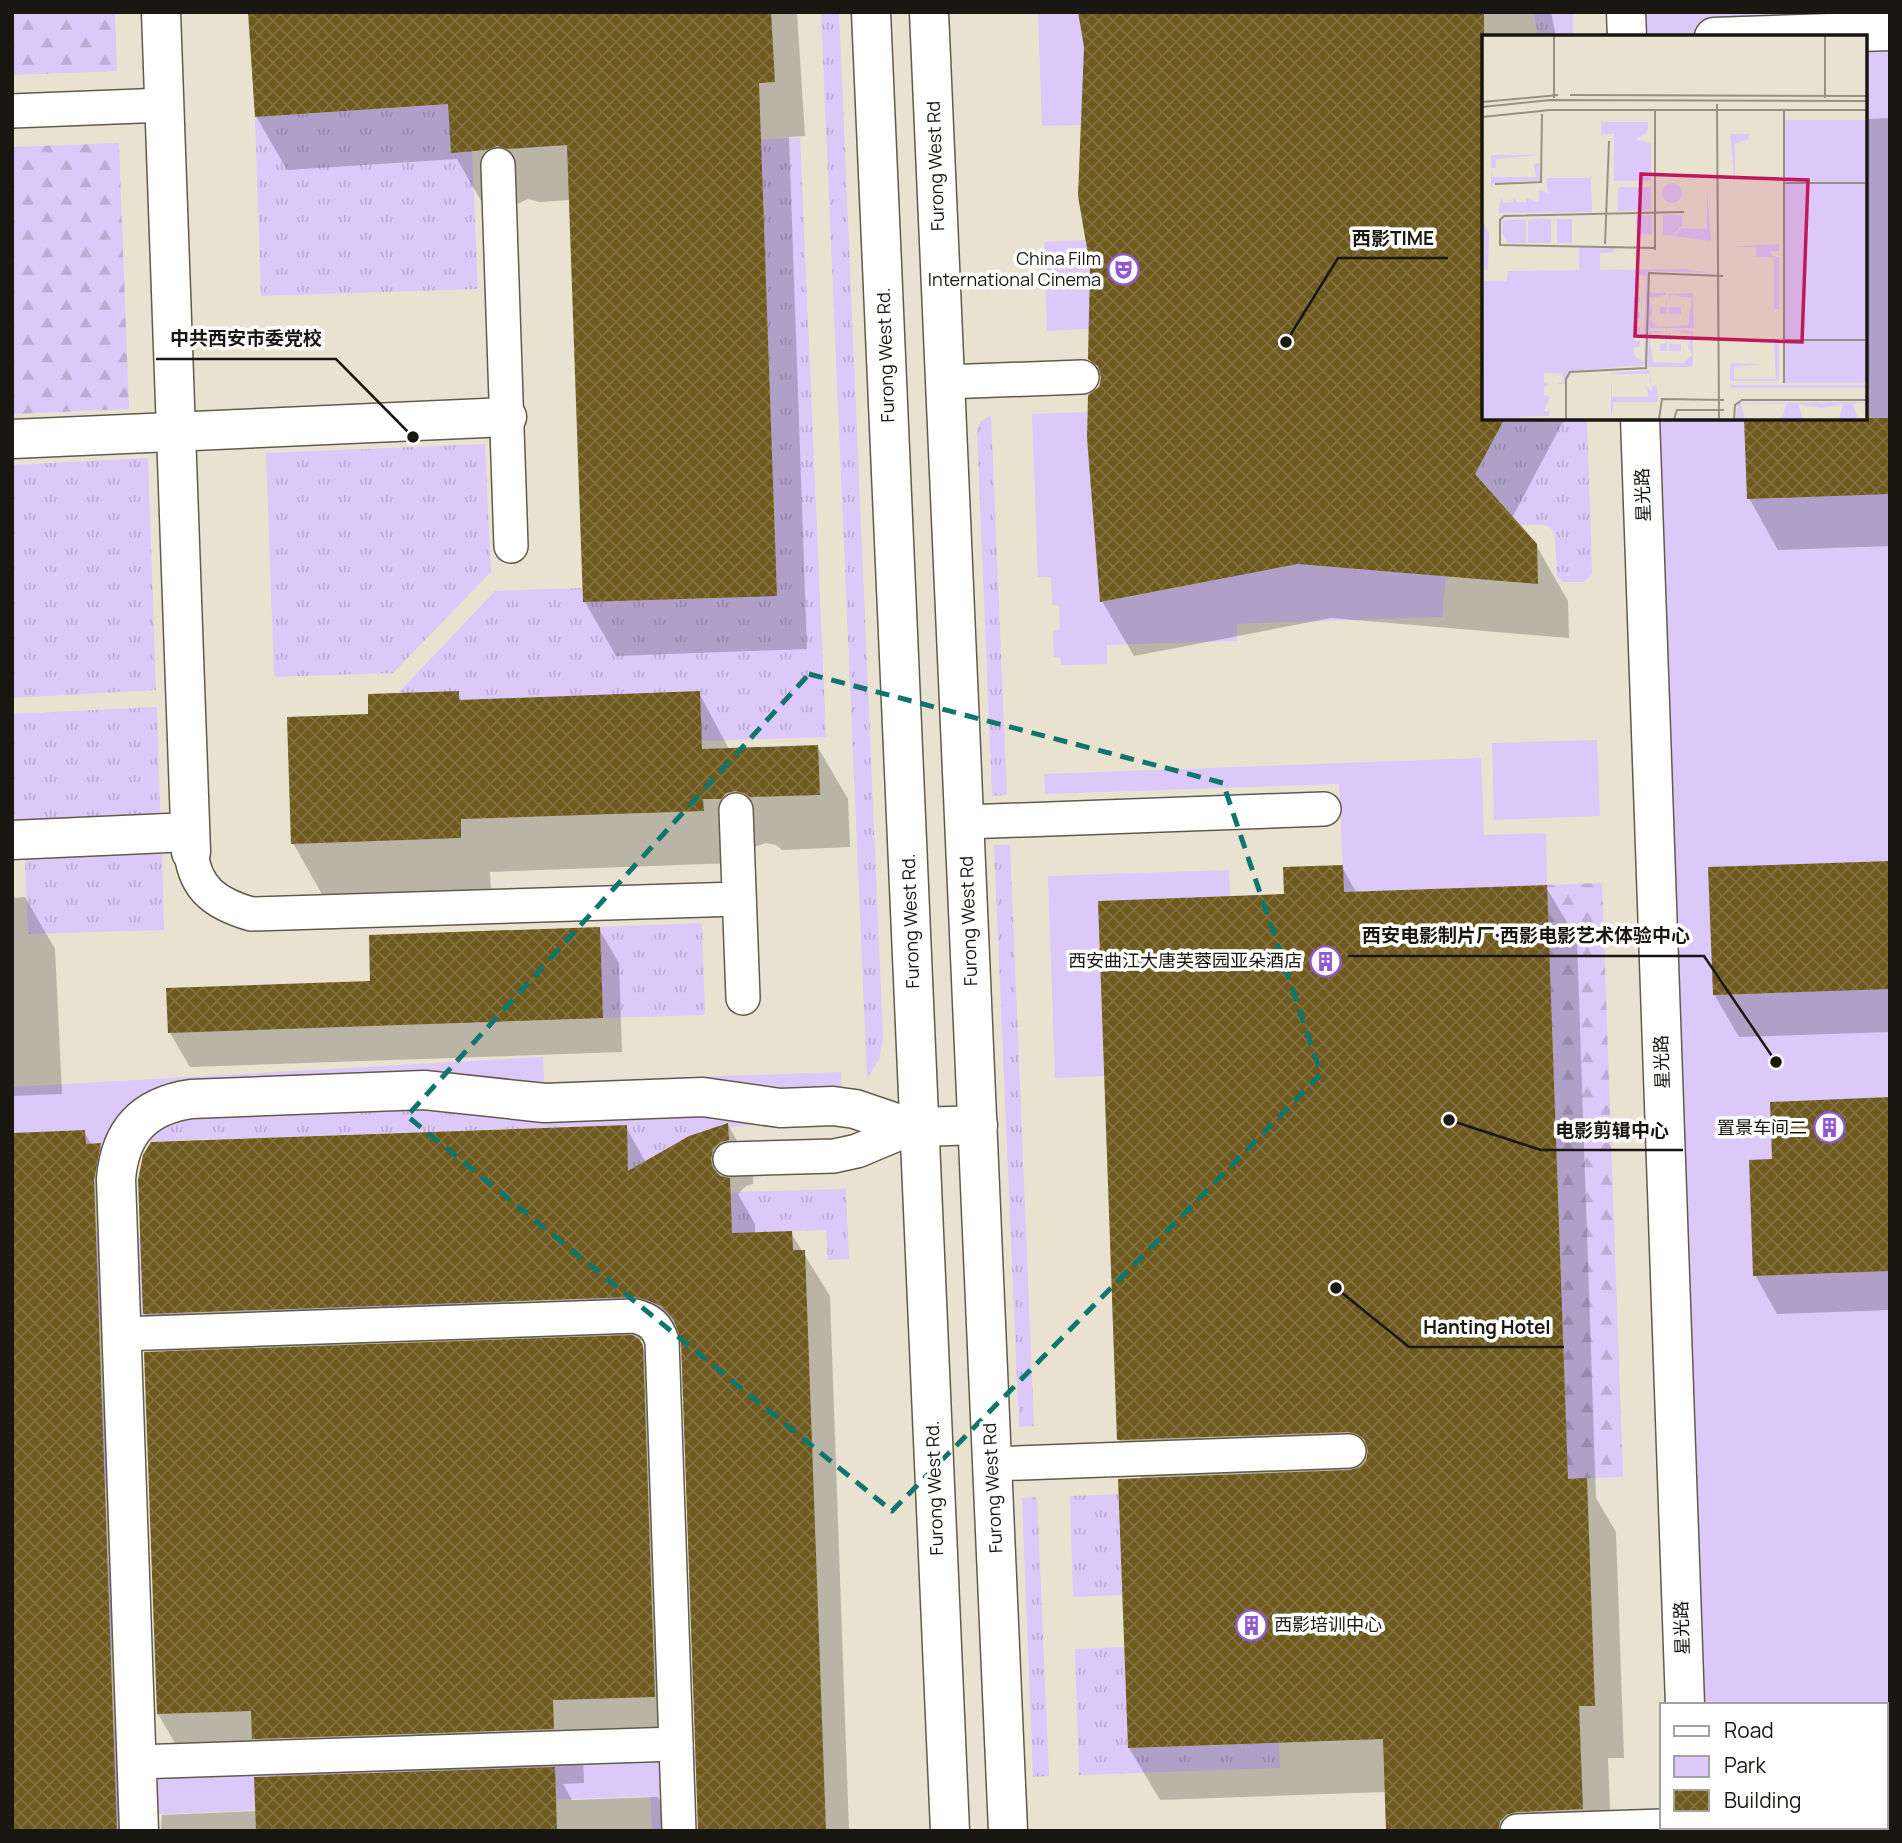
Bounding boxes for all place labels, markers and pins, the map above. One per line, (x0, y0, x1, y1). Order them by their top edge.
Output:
callout: 西影TIME (1338, 218, 1448, 258)
place label: China Film International Cinema (928, 246, 1101, 291)
theatre icon: China Film International Cinema (1107, 252, 1141, 286)
callout: 中共西安市委党校 (156, 319, 336, 359)
callout: 西安电影制片厂·西影电影艺术体验中心 (1348, 916, 1704, 956)
building icon: 西安曲江大唐芙蓉园亚朵酒店 (1308, 944, 1342, 978)
place label: 西安曲江大唐芙蓉园亚朵酒店 (1068, 948, 1302, 972)
callout: 电影剪辑中心 (1541, 1110, 1683, 1150)
building icon: 置景车间二 (1813, 1111, 1847, 1145)
place label: 置景车间二 (1717, 1115, 1807, 1139)
callout: Hanting Hotel (1409, 1307, 1564, 1347)
building icon: 西影培训中心 (1234, 1608, 1268, 1642)
place label: 西影培训中心 (1274, 1612, 1382, 1636)

